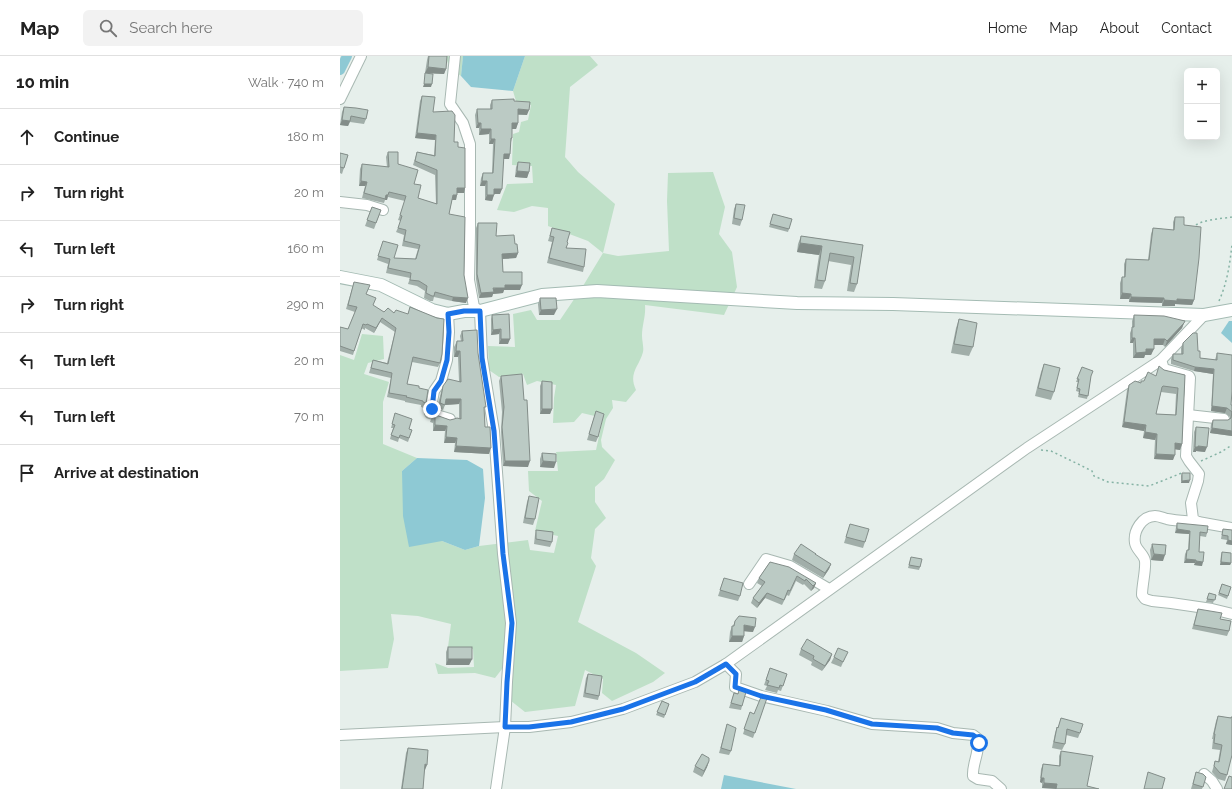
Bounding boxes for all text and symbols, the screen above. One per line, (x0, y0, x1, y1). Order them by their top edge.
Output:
search box (83, 10, 363, 46)
text: Map (20, 17, 59, 39)
icon: search (97, 17, 119, 39)
text: Search here (129, 19, 213, 37)
text: Home (988, 20, 1027, 36)
text: Map (1049, 20, 1078, 36)
text: About (1100, 20, 1139, 36)
text: Contact (1161, 20, 1212, 36)
map controls (1184, 68, 1220, 140)
button: + (1184, 68, 1220, 104)
text: 10 min (16, 72, 69, 92)
text: Walk · 740 m (248, 75, 324, 90)
button: − (1184, 104, 1220, 140)
icon: ahead (16, 126, 38, 148)
text: Continue (54, 128, 119, 146)
text: 180 m (288, 129, 324, 144)
icon: right (16, 182, 38, 204)
text: Turn right (54, 184, 124, 202)
text: 20 m (294, 185, 324, 200)
icon: left (16, 238, 38, 260)
text: Turn left (54, 240, 115, 258)
text: 160 m (287, 241, 324, 256)
icon: right (16, 294, 38, 316)
text: Turn right (54, 296, 124, 314)
text: 290 m (286, 297, 324, 312)
icon: left (16, 350, 38, 372)
text: Turn left (54, 352, 115, 370)
text: 20 m (294, 353, 324, 368)
route end (423, 400, 441, 418)
icon: left (16, 406, 38, 428)
text: Turn left (54, 408, 115, 426)
text: 70 m (294, 409, 324, 424)
icon: arrive (16, 462, 38, 484)
text: Arrive at destination (54, 464, 199, 482)
route start (970, 734, 988, 752)

